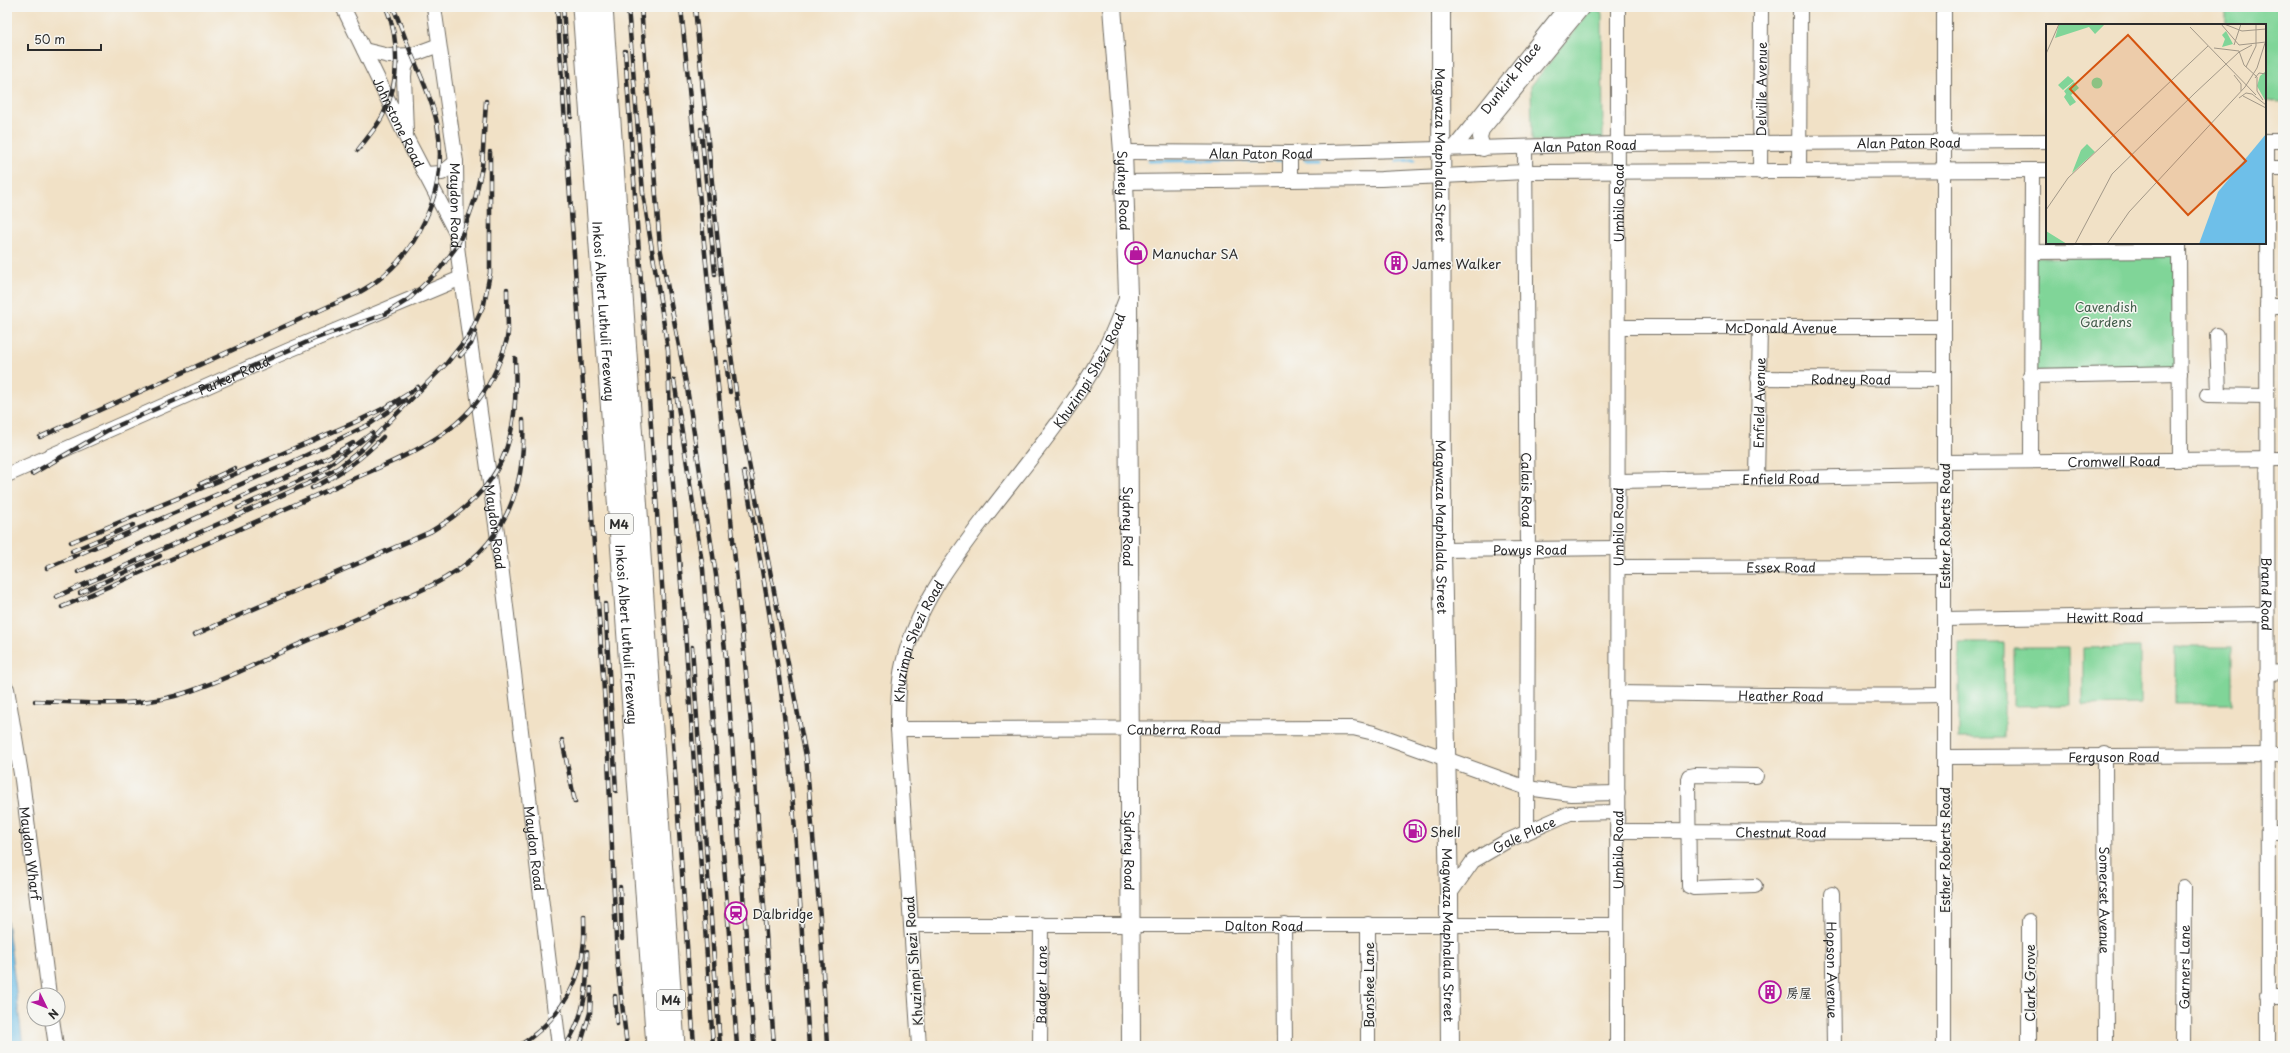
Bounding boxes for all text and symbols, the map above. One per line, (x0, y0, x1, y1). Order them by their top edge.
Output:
inset map (2046, 24, 2266, 244)
scale bar (28, 26, 101, 52)
text: 50 m (34, 30, 65, 48)
street label: Dunkirk Place (1475, 37, 1545, 117)
street label: Delville Avenue (1751, 42, 1770, 136)
street label: Magwaza Maphalala Street (1432, 68, 1451, 242)
street label: Johnstone Road (369, 74, 430, 171)
street label: Alan Paton Road (1857, 132, 1961, 152)
street label: Alan Paton Road (1533, 134, 1637, 156)
street label: Alan Paton Road (1209, 143, 1313, 163)
street label: Sydney Road (1113, 150, 1135, 231)
street label: Maydon Road (447, 162, 467, 248)
street label: Umbilo Road (1608, 163, 1627, 243)
street label: Inkosi Albert Luthuli Freeway (589, 221, 621, 402)
shop icon: Manuchar SA (1123, 240, 1149, 266)
place label: Manuchar SA (1152, 244, 1238, 263)
building icon: James Walker (1383, 250, 1409, 276)
place label: James Walker (1412, 254, 1502, 273)
park label: Cavendish Gardens (2075, 297, 2137, 331)
street label: Khuzimpi Shezi Road (1048, 310, 1129, 431)
street label: McDonald Avenue (1725, 318, 1837, 337)
street label: Parker Road (195, 350, 273, 399)
street label: Enfield Avenue (1748, 357, 1769, 449)
street label: Rodney Road (1811, 369, 1891, 388)
street label: Magwaza Maphalala Street (1432, 440, 1453, 614)
street label: Cromwell Road (2067, 451, 2161, 470)
street label: Calais Road (1518, 452, 1537, 528)
street label: Esther Roberts Road (1935, 463, 1954, 589)
street label: Enfield Road (1742, 468, 1820, 488)
street label: Maydon Road (481, 483, 511, 570)
street label: Sydney Road (1119, 486, 1139, 567)
street label: Umbilo Road (1608, 487, 1627, 567)
road number: M4 (605, 514, 633, 534)
street label: Powys Road (1493, 539, 1567, 559)
street label: Inkosi Albert Luthuli Freeway (612, 544, 644, 725)
street label: Essex Road (1746, 557, 1816, 576)
street label: Brand Road (2258, 557, 2277, 631)
street label: Khuzimpi Shezi Road (889, 576, 948, 703)
street label: Hewitt Road (2066, 606, 2144, 627)
street label: Heather Road (1738, 685, 1824, 705)
street label: Canberra Road (1127, 719, 1221, 738)
street label: Ferguson Road (2068, 746, 2160, 766)
street label: Esther Roberts Road (1935, 787, 1954, 913)
street label: Maydon Wharf (16, 805, 47, 903)
street label: Maydon Road (521, 805, 550, 892)
street label: Sydney Road (1121, 810, 1140, 891)
street label: Umbilo Road (1608, 810, 1627, 890)
street label: Gale Place (1489, 811, 1558, 857)
fuel station icon: Shell (1402, 818, 1428, 844)
place label: Shell (1430, 822, 1461, 841)
street label: Chestnut Road (1735, 822, 1827, 841)
street label: Somerset Avenue (2096, 846, 2115, 954)
street label: Magwaza Maphalala Street (1439, 848, 1459, 1022)
street label: Khuzimpi Shezi Road (899, 895, 927, 1026)
station icon: Dalbridge (723, 900, 749, 926)
place label: Dalbridge (752, 904, 813, 923)
street label: Dalton Road (1225, 915, 1303, 935)
street label: Hopson Avenue (1823, 921, 1843, 1019)
street label: Garners Lane (2174, 924, 2193, 1010)
street label: Banshee Lane (1359, 942, 1378, 1028)
street label: Clark Grove (2020, 944, 2039, 1022)
street label: Badger Lane (1031, 945, 1050, 1025)
building icon: 房屋 (1757, 979, 1783, 1005)
place label: 房屋 (1786, 983, 1812, 1002)
north arrow (26, 987, 66, 1027)
road number: M4 (657, 990, 685, 1010)
text: N (44, 1005, 63, 1023)

